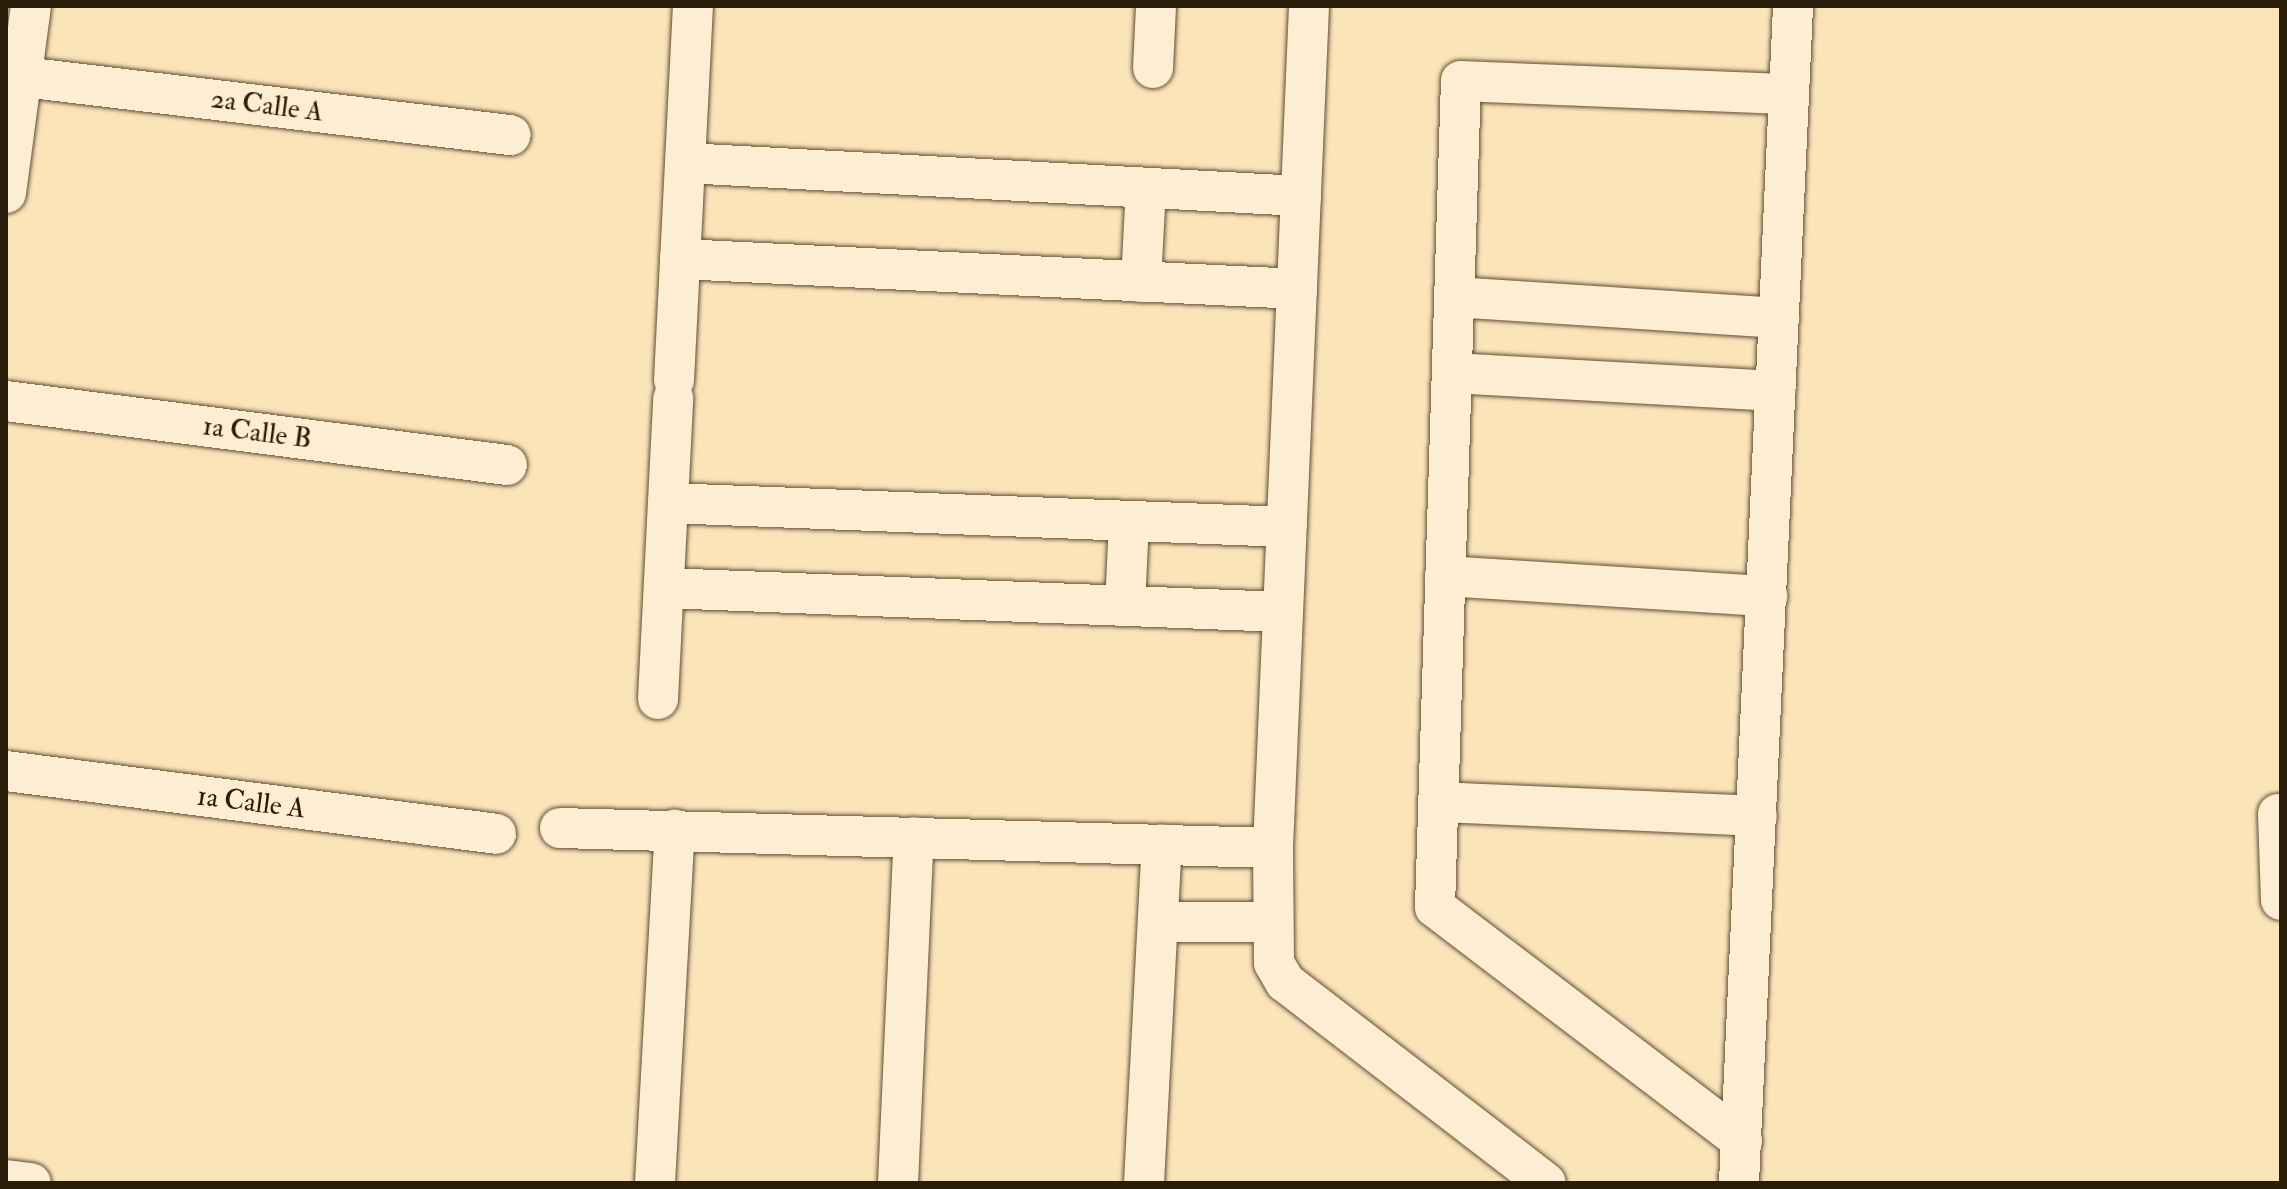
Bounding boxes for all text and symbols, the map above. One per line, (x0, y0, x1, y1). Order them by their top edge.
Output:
street label: 2a Calle A (209, 82, 325, 130)
street label: 1a Calle B (201, 410, 313, 456)
street label: 1a Calle A (195, 780, 307, 826)

